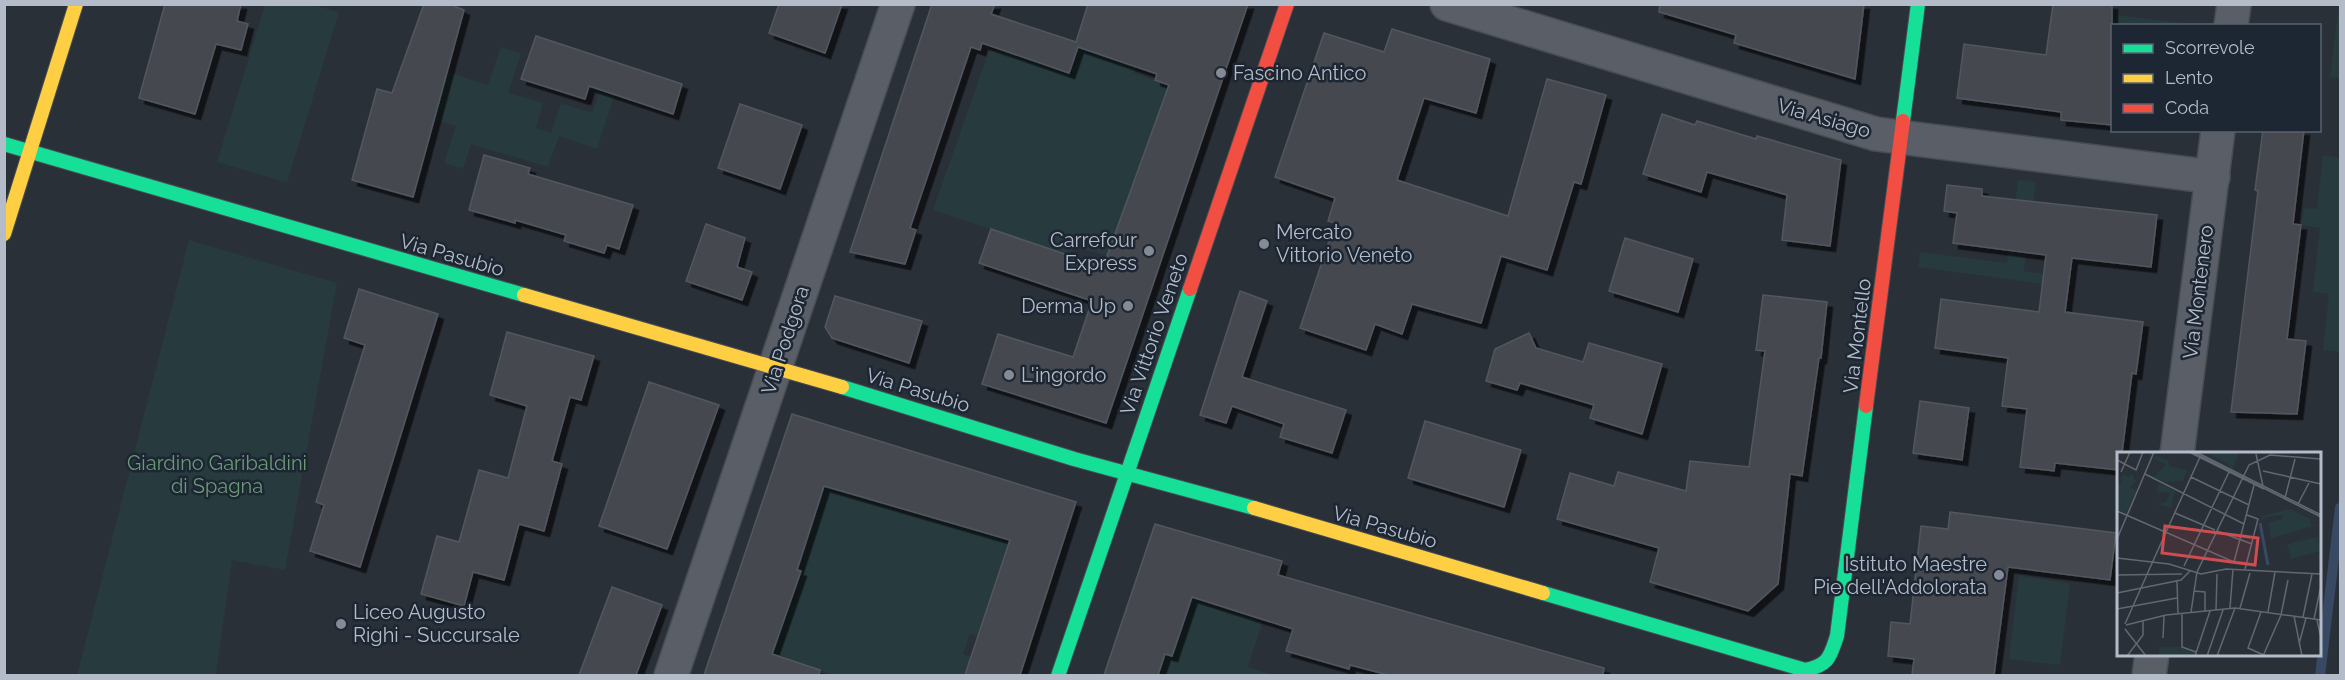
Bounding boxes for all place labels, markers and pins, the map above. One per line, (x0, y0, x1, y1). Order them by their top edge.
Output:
place label: Fascino Antico (1233, 61, 1366, 85)
marker: Fascino Antico (1214, 66, 1228, 80)
place label: Mercato Vittorio Veneto (1276, 220, 1413, 267)
place label: Carrefour Express (1050, 228, 1137, 275)
marker: Mercato Vittorio Veneto (1257, 237, 1271, 251)
marker: Carrefour Express (1142, 244, 1156, 258)
place label: Derma Up (1021, 294, 1116, 318)
marker: Derma Up (1121, 299, 1135, 313)
place label: L'ingordo (1021, 363, 1106, 387)
marker: L'ingordo (1002, 368, 1016, 382)
place label: Istituto Maestre Pie dell'Addolorata (1813, 552, 1987, 599)
marker: Istituto Maestre Pie dell'Addolorata (1992, 568, 2006, 582)
place label: Liceo Augusto Righi - Succursale (353, 600, 520, 647)
marker: Liceo Augusto Righi - Succursale (334, 617, 348, 631)

